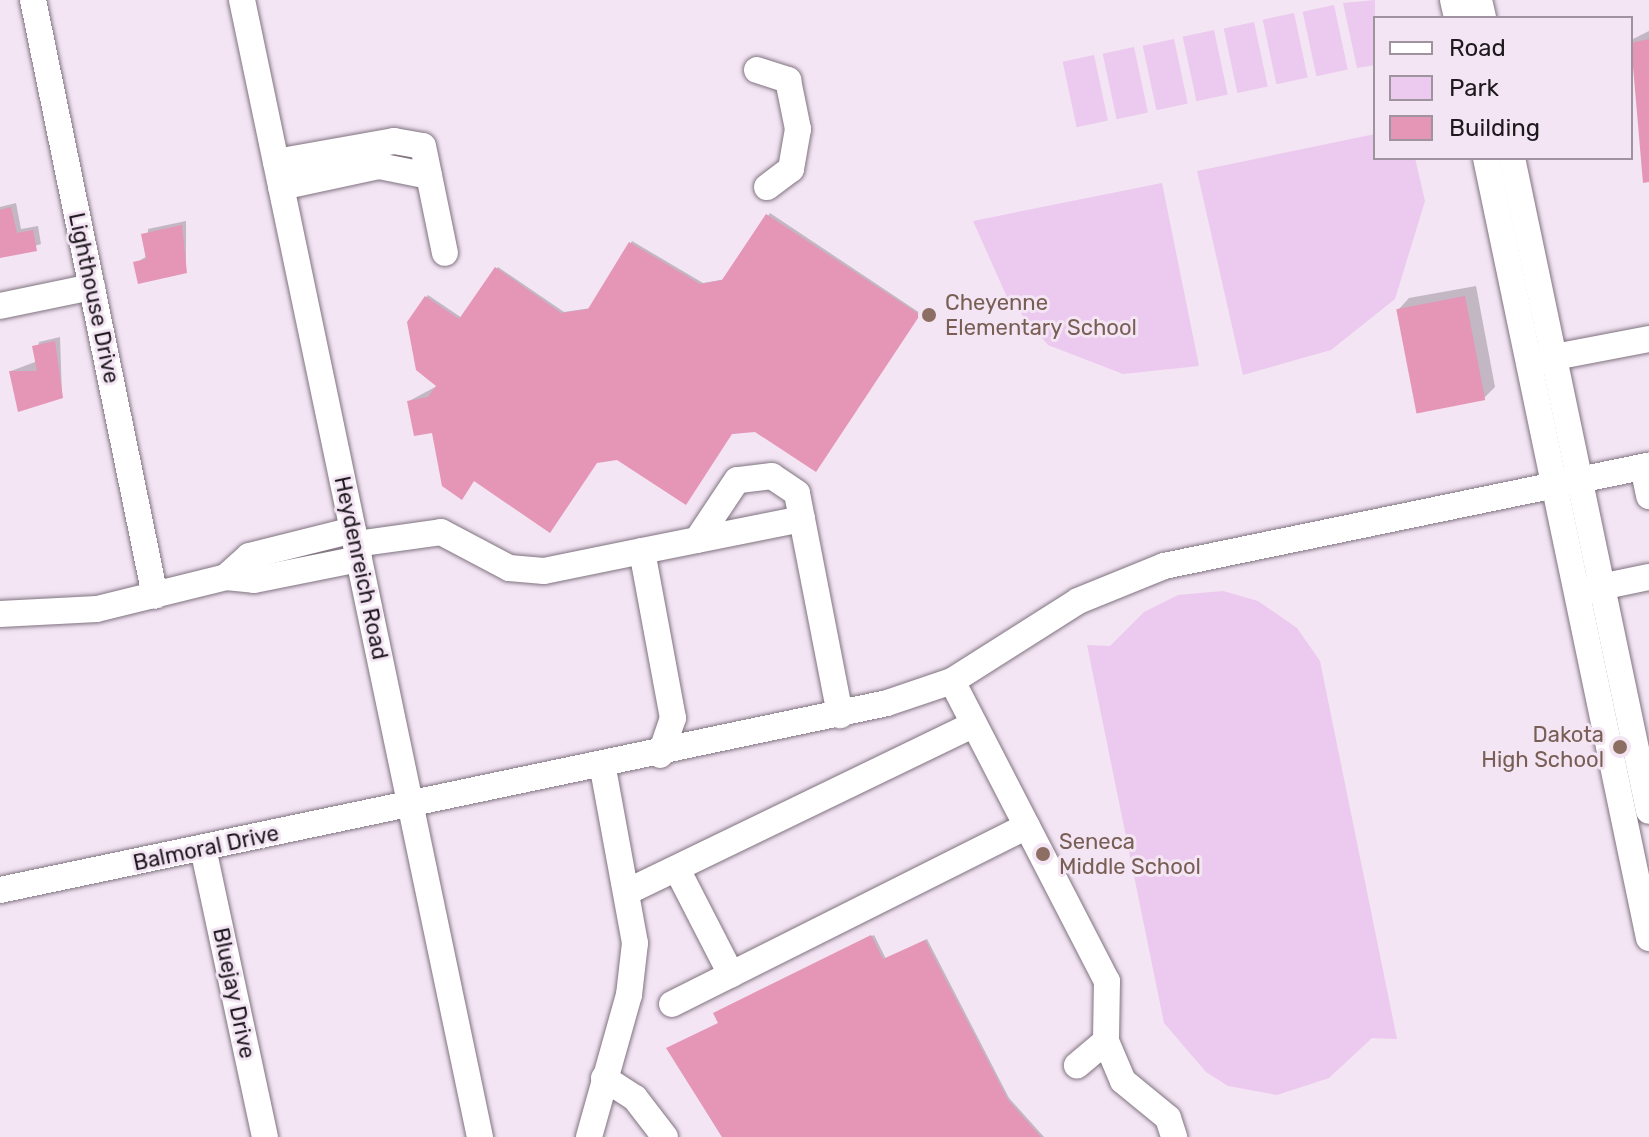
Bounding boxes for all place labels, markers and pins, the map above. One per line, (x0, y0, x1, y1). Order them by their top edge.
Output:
place label: Cheyenne Elementary School (945, 289, 1138, 340)
marker: Cheyenne Elementary School (920, 306, 938, 324)
place label: Dakota High School (1481, 721, 1604, 772)
marker: Dakota High School (1611, 738, 1629, 756)
place label: Seneca Middle School (1059, 828, 1201, 880)
marker: Seneca Middle School (1034, 845, 1052, 863)

